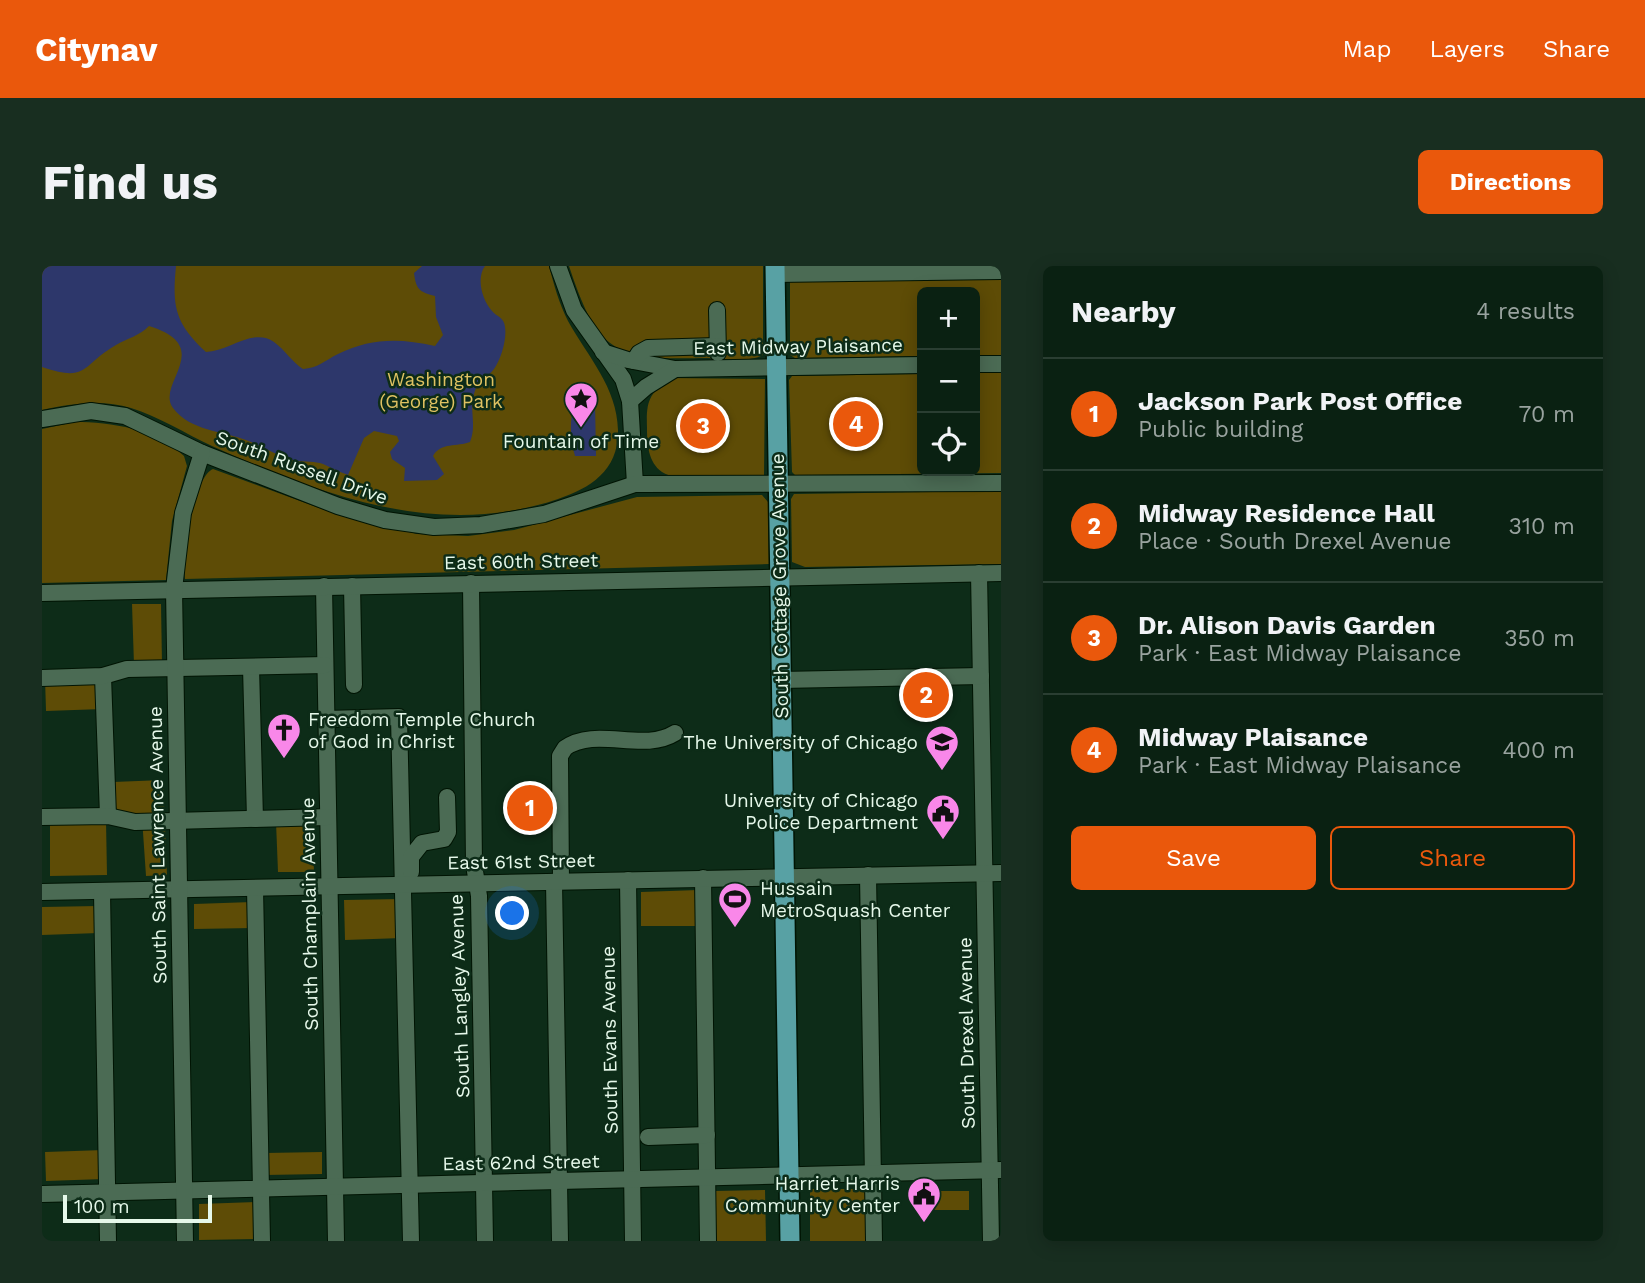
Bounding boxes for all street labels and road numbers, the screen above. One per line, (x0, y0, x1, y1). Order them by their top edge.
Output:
street label: East Midway Plaisance (693, 333, 903, 360)
street label: South Russell Drive (213, 426, 391, 509)
street label: South Cottage Grove Avenue (766, 453, 793, 719)
street label: East 60th Street (444, 549, 598, 574)
street label: South Saint Lawrence Avenue (144, 706, 171, 984)
street label: South Champlain Avenue (296, 797, 323, 1031)
street label: East 61st Street (447, 849, 595, 874)
street label: South Langley Avenue (444, 894, 475, 1098)
street label: South Drexel Avenue (953, 937, 980, 1129)
street label: South Evans Avenue (596, 946, 623, 1134)
street label: East 62nd Street (442, 1150, 600, 1175)

